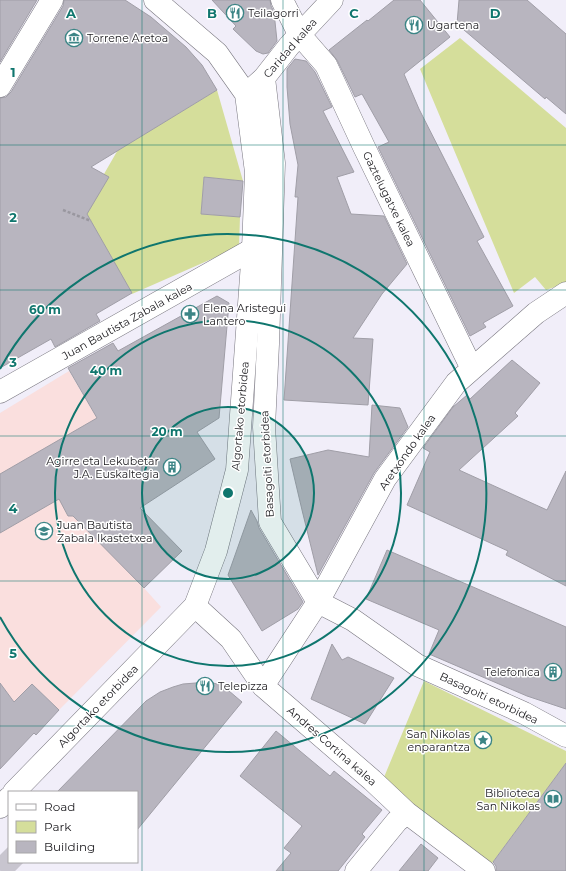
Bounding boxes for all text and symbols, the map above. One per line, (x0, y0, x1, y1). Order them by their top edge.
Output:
restaurant icon: Teilagorri (225, 3, 245, 23)
text: A (65, 5, 77, 21)
text: B (207, 5, 217, 21)
text: C (349, 5, 359, 21)
text: D (490, 5, 501, 21)
place label: Teilagorri (248, 6, 299, 20)
street label: Caridad kalea (260, 15, 320, 81)
restaurant icon: Ugartena (404, 15, 424, 35)
place label: Ugartena (427, 18, 479, 32)
museum icon: Torrene Aretoa (64, 28, 84, 48)
place label: Torrene Aretoa (87, 31, 168, 45)
text: 1 (10, 64, 16, 80)
street label: Gaztelugatxe kalea (360, 149, 418, 249)
text: 2 (9, 209, 17, 225)
street label: Juan Bautista Zabala kalea (58, 279, 195, 363)
place label: Elena Aristegui Lantero (203, 301, 286, 328)
text: 60 m (29, 302, 61, 317)
pharmacy icon: Elena Aristegui Lantero (180, 304, 200, 324)
text: 3 (8, 354, 17, 370)
street label: Algortako etorbidea (228, 361, 252, 471)
text: 40 m (90, 363, 122, 378)
street label: Basagoiti etorbidea (257, 410, 277, 518)
street label: Aretxondo kalea (376, 411, 438, 493)
text: 20 m (151, 424, 183, 439)
place label: Agirre eta Lekubetar J.A. Euskaltegia (46, 454, 159, 481)
building icon: Agirre eta Lekubetar J.A. Euskaltegia (162, 457, 182, 477)
centre of rings (221, 486, 235, 500)
text: 4 (9, 500, 18, 516)
place label: Juan Bautista Zabala Ikastetxea (56, 518, 153, 545)
school or university icon: Juan Bautista Zabala Ikastetxea (34, 521, 54, 541)
text: 5 (9, 645, 17, 661)
street label: Algortako etorbidea (55, 662, 141, 750)
building icon: Telefonica (543, 662, 563, 682)
place label: Telefonica (484, 665, 540, 679)
street label: Basagoiti etorbidea (437, 669, 541, 727)
restaurant icon: Telepizza (195, 676, 215, 696)
place label: Telepizza (218, 679, 268, 693)
street label: Andres Cortina kalea (284, 703, 380, 789)
place label: San Nikolas enparantza (406, 727, 471, 754)
place icon: San Nikolas enparantza (473, 730, 493, 750)
place label: Biblioteca San Nikolas (476, 786, 541, 813)
library icon: Biblioteca San Nikolas (543, 789, 563, 809)
legend (8, 791, 138, 863)
text: Road (44, 799, 75, 814)
text: Park (44, 819, 72, 834)
text: Building (44, 839, 95, 854)

